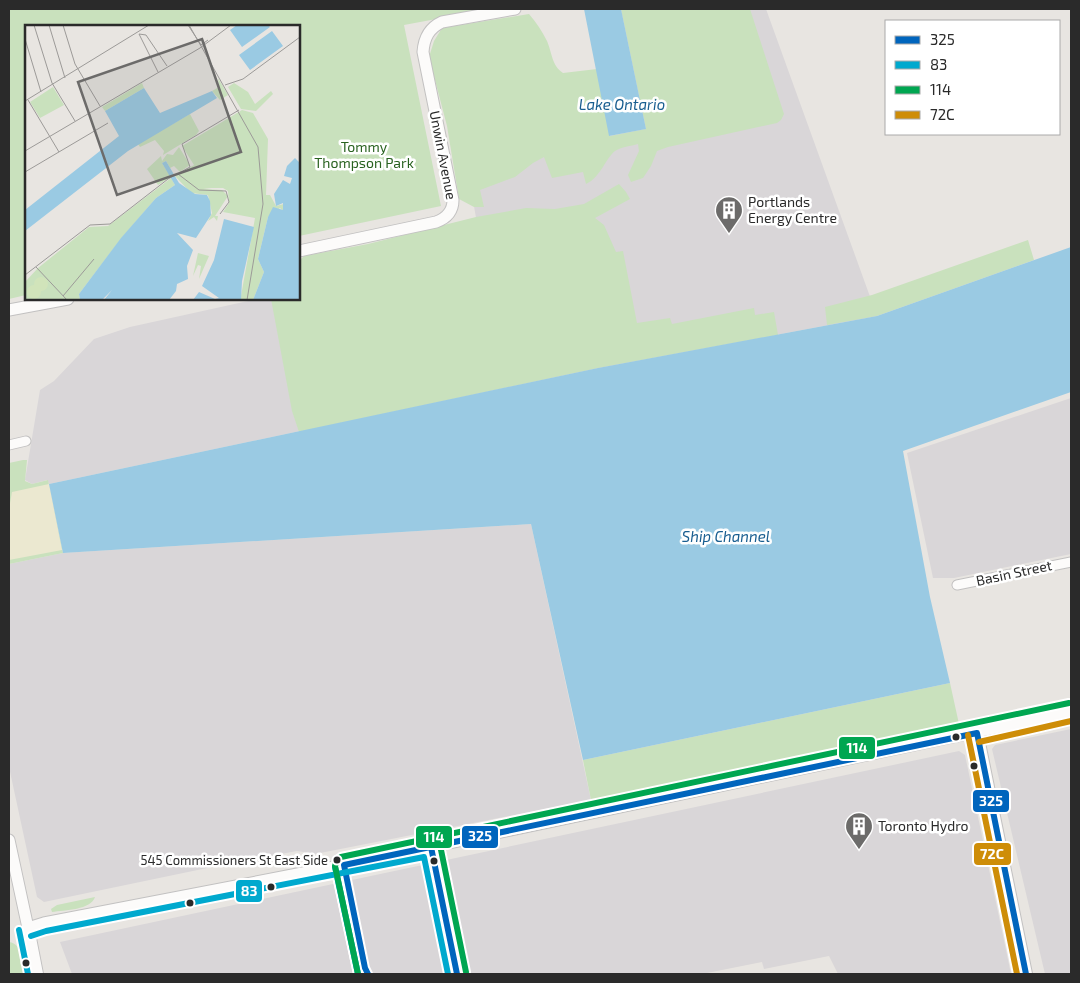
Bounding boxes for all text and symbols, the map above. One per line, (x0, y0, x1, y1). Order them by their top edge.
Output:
legend (885, 20, 1060, 135)
inset map (25, 25, 300, 300)
text: 325 (930, 30, 955, 48)
text: 83 (930, 55, 947, 73)
text: 114 (930, 80, 951, 98)
water label: Lake Ontario (579, 95, 665, 113)
text: 72C (930, 105, 955, 123)
street label: Unwin Avenue (427, 109, 460, 201)
park label: Tommy Thompson Park (314, 138, 414, 171)
place label: Portlands Energy Centre (748, 193, 837, 226)
building icon: Portlands Energy Centre (714, 195, 744, 234)
water label: Ship Channel (682, 527, 770, 545)
street label: Basin Street (974, 556, 1053, 589)
unlabelled marker (951, 732, 961, 742)
line badge: 114 (838, 736, 876, 760)
text: 114 (846, 739, 868, 756)
unlabelled marker (969, 761, 979, 771)
line badge: 325 (972, 789, 1010, 813)
text: 325 (979, 792, 1003, 809)
building icon: Toronto Hydro (844, 811, 874, 850)
place label: Toronto Hydro (878, 817, 969, 834)
line badge: 114 (415, 825, 453, 849)
line badge: 325 (461, 825, 499, 849)
text: 325 (468, 827, 492, 844)
text: 114 (423, 828, 445, 845)
line badge: 72C (973, 842, 1012, 866)
text: 72C (980, 845, 1004, 862)
place label: 545 Commissioners St East Side (140, 852, 328, 868)
marker: 545 Commissioners St East Side (332, 855, 342, 865)
unlabelled marker (429, 856, 439, 866)
line badge: 83 (235, 879, 263, 903)
text: 83 (241, 882, 257, 899)
unlabelled marker (266, 882, 276, 892)
unlabelled marker (185, 898, 195, 908)
unlabelled marker (21, 958, 31, 968)

